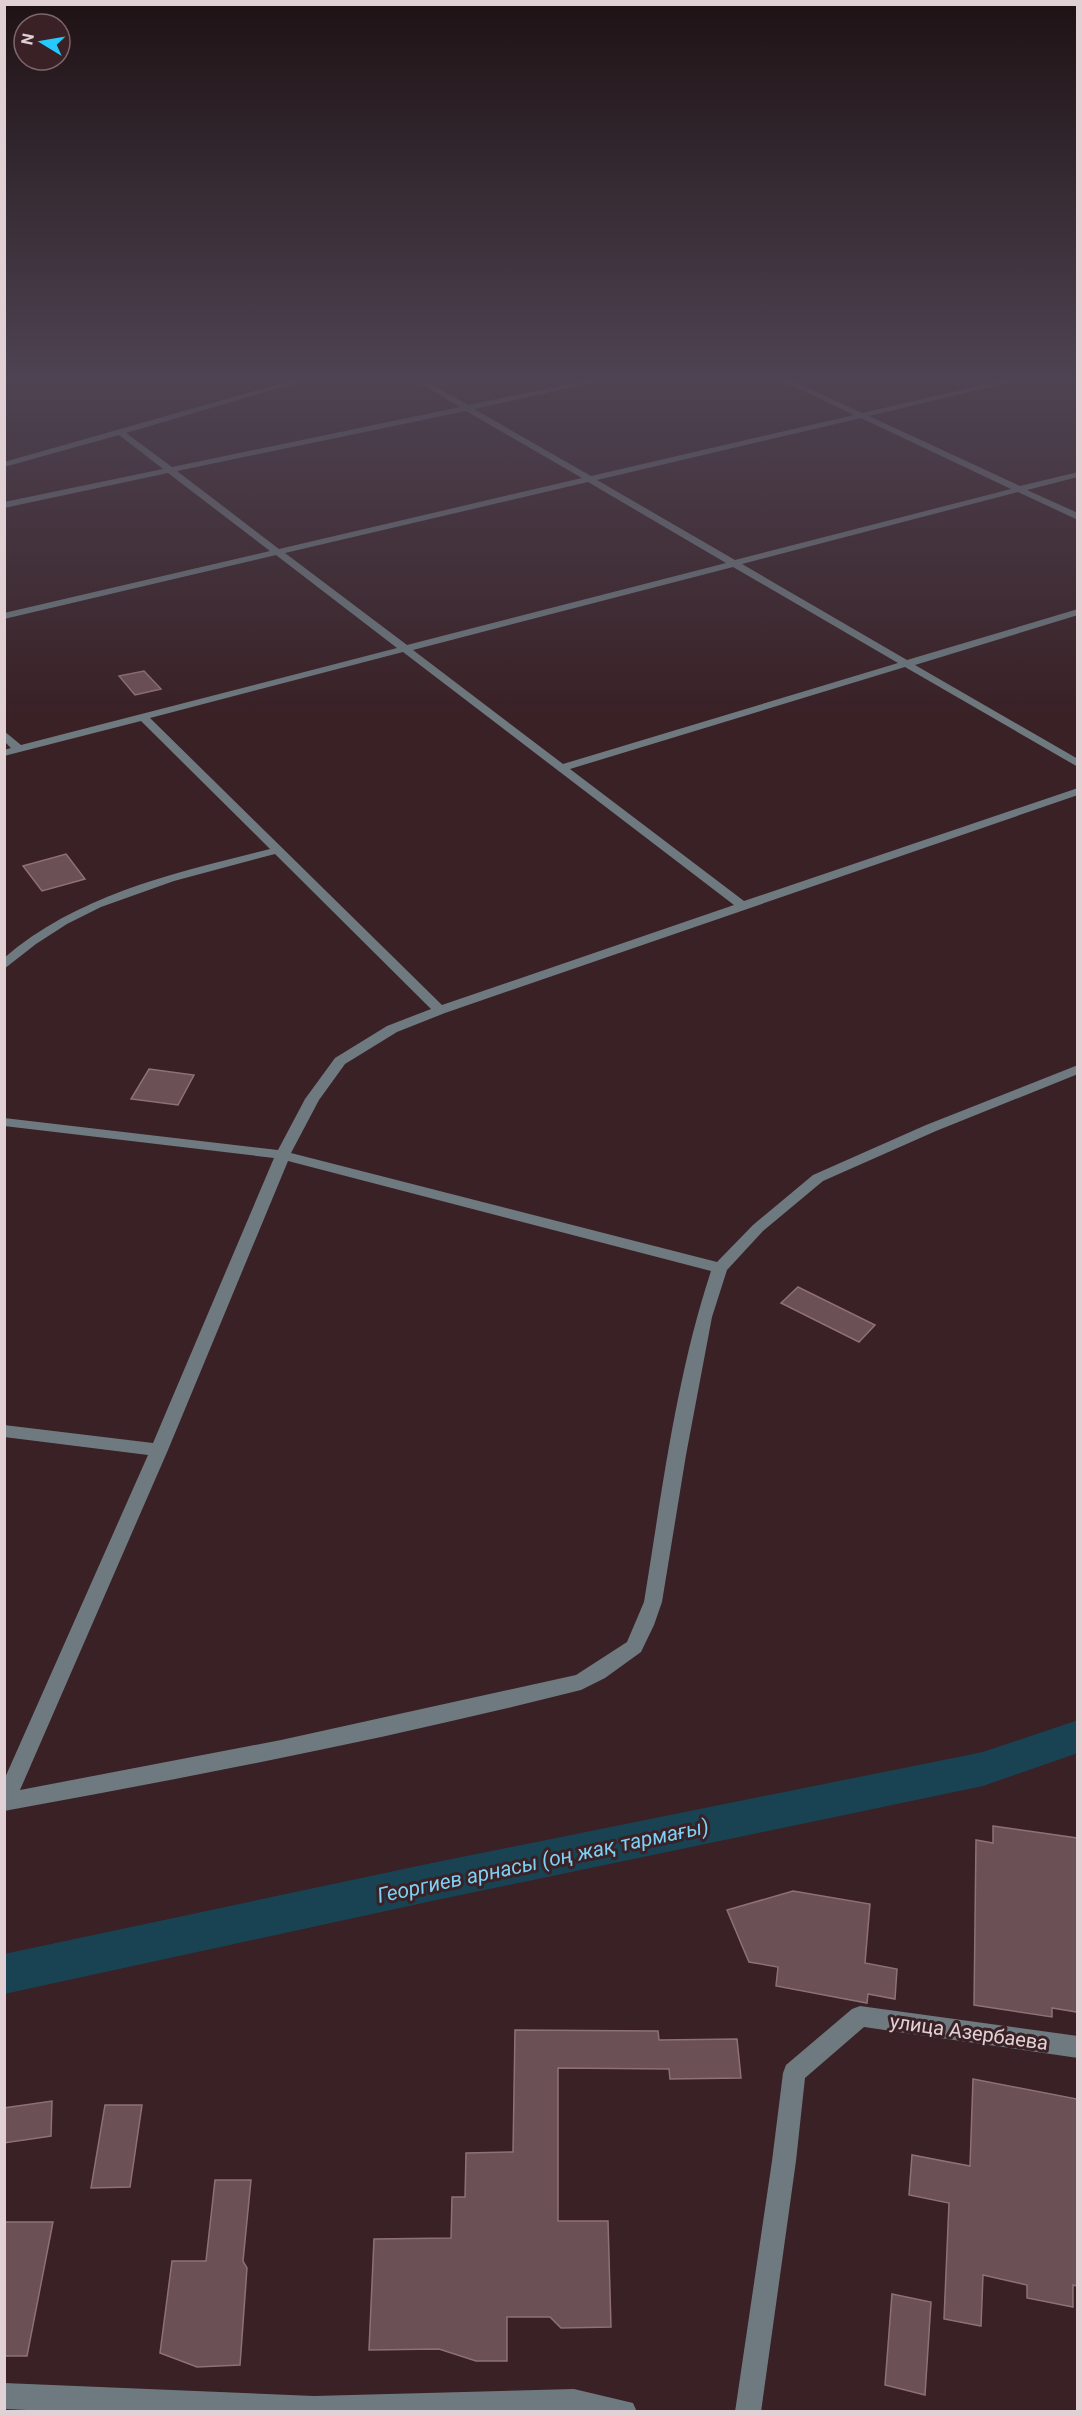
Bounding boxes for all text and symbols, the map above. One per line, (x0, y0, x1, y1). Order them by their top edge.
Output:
north arrow (12, 12, 72, 72)
text: N (17, 32, 38, 47)
water label: Георгиев арнасы (оң жақ тармағы) (375, 1814, 711, 1908)
street label: улица Азербаева (888, 2009, 1050, 2055)

